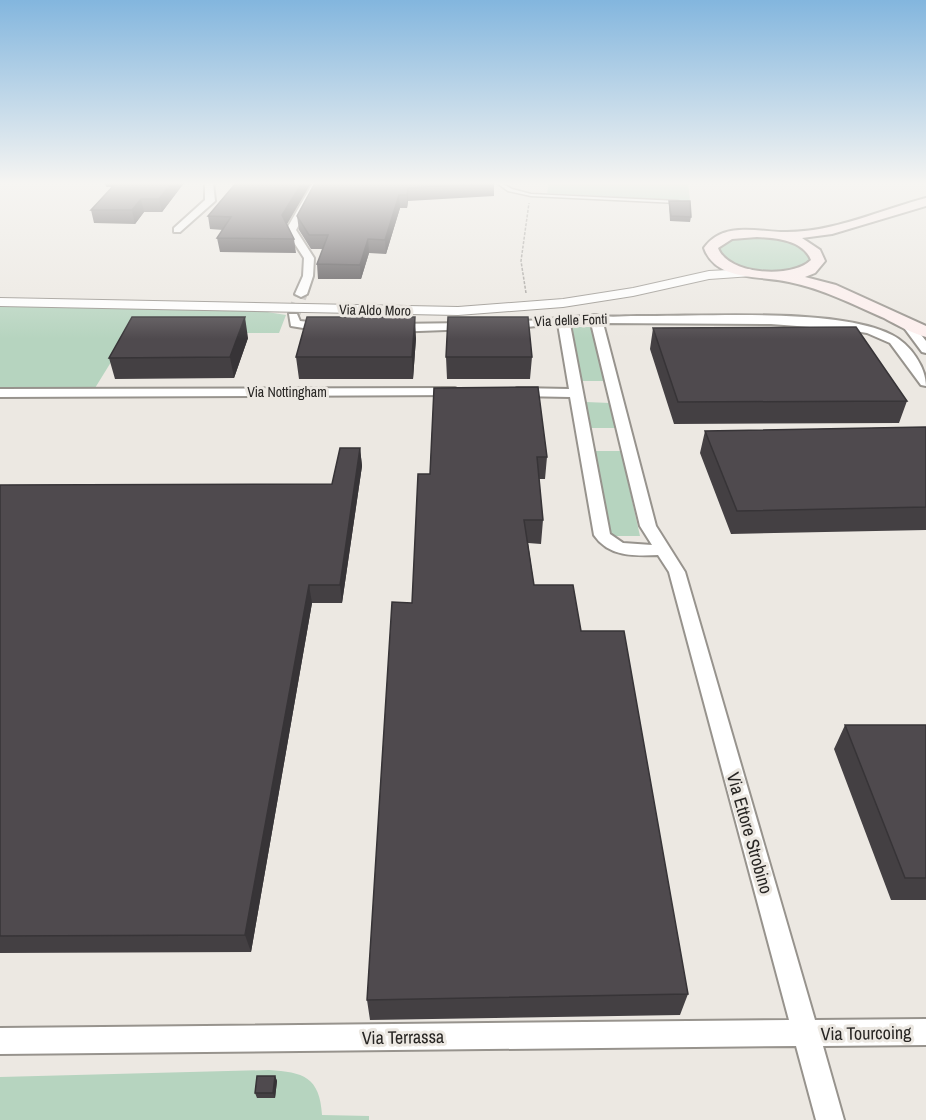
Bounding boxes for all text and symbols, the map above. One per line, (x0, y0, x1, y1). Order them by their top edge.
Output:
street label: Via Aldo Moro (339, 300, 411, 320)
street label: Via delle Fonti (534, 310, 608, 330)
street label: Via Nottingham (247, 383, 327, 401)
street label: Via Ettore Strobino (721, 769, 779, 897)
street label: Via Tourcoing (820, 1020, 912, 1046)
street label: Via Terrassa (362, 1024, 444, 1050)

